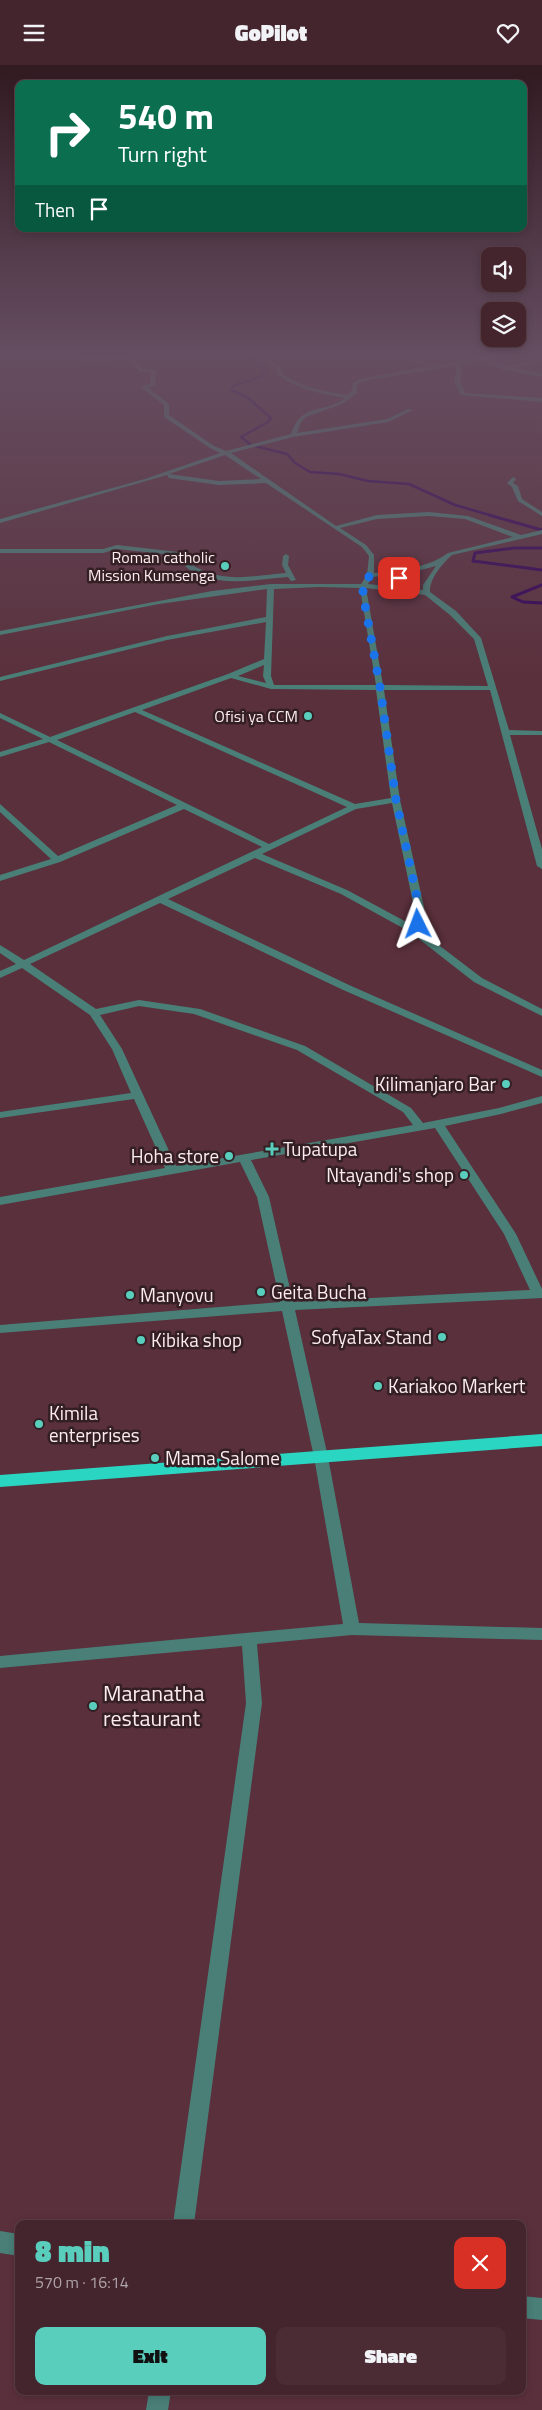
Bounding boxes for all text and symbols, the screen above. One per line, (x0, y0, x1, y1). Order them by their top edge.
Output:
text: GoPilot (235, 16, 307, 50)
icon: menu (20, 19, 48, 47)
icon: heart (494, 19, 522, 47)
text: 540 m (118, 89, 214, 143)
icon: right (35, 100, 100, 165)
text: Turn right (118, 137, 207, 171)
text: Then (35, 195, 75, 224)
icon: arrive (85, 195, 113, 223)
map controls (481, 247, 526, 347)
button: sound (481, 247, 526, 292)
button: layers (481, 302, 526, 347)
place label: Roman catholic Mission Kumsenga (88, 545, 215, 587)
pin (378, 557, 420, 599)
marker: Roman catholic Mission Kumsenga (219, 560, 231, 572)
icon: arrive (385, 564, 413, 592)
place label: Ofisi ya CCM (214, 704, 298, 728)
marker: Ofisi ya CCM (302, 710, 314, 722)
position arrow (391, 897, 443, 949)
place label: Kilimanjaro Bar (375, 1069, 496, 1098)
marker: Kilimanjaro Bar (500, 1078, 512, 1090)
place label: Tupatupa (283, 1134, 358, 1163)
place label: Hoha store (131, 1141, 219, 1170)
marker: Tupatupa (265, 1142, 279, 1156)
marker: Hoha store (223, 1150, 235, 1162)
place label: Ntayandi's shop (326, 1160, 454, 1189)
marker: Ntayandi's shop (458, 1169, 470, 1181)
place label: Geita Bucha (271, 1277, 367, 1306)
place label: Manyovu (140, 1280, 214, 1309)
marker: Geita Bucha (255, 1286, 267, 1298)
marker: Manyovu (124, 1289, 136, 1301)
place label: SofyaTax Stand (311, 1322, 432, 1351)
place label: Kibika shop (151, 1325, 242, 1354)
marker: SofyaTax Stand (436, 1331, 448, 1343)
marker: Kibika shop (135, 1334, 147, 1346)
place label: Kariakoo Markert (388, 1371, 526, 1400)
marker: Kariakoo Markert (372, 1380, 384, 1392)
place label: Kimila enterprises (49, 1398, 140, 1449)
marker: Kimila enterprises (33, 1418, 45, 1430)
place label: Mama Salome (165, 1443, 280, 1472)
marker: Mama Salome (149, 1452, 161, 1464)
place label: Maranatha restaurant (103, 1676, 205, 1735)
marker: Maranatha restaurant (87, 1700, 99, 1712)
text: 8 min (35, 2228, 110, 2274)
button: close (454, 2237, 506, 2289)
text: 570 m · 16:14 (35, 2270, 129, 2294)
button: Exit (35, 2327, 266, 2385)
button: Share (276, 2327, 506, 2385)

